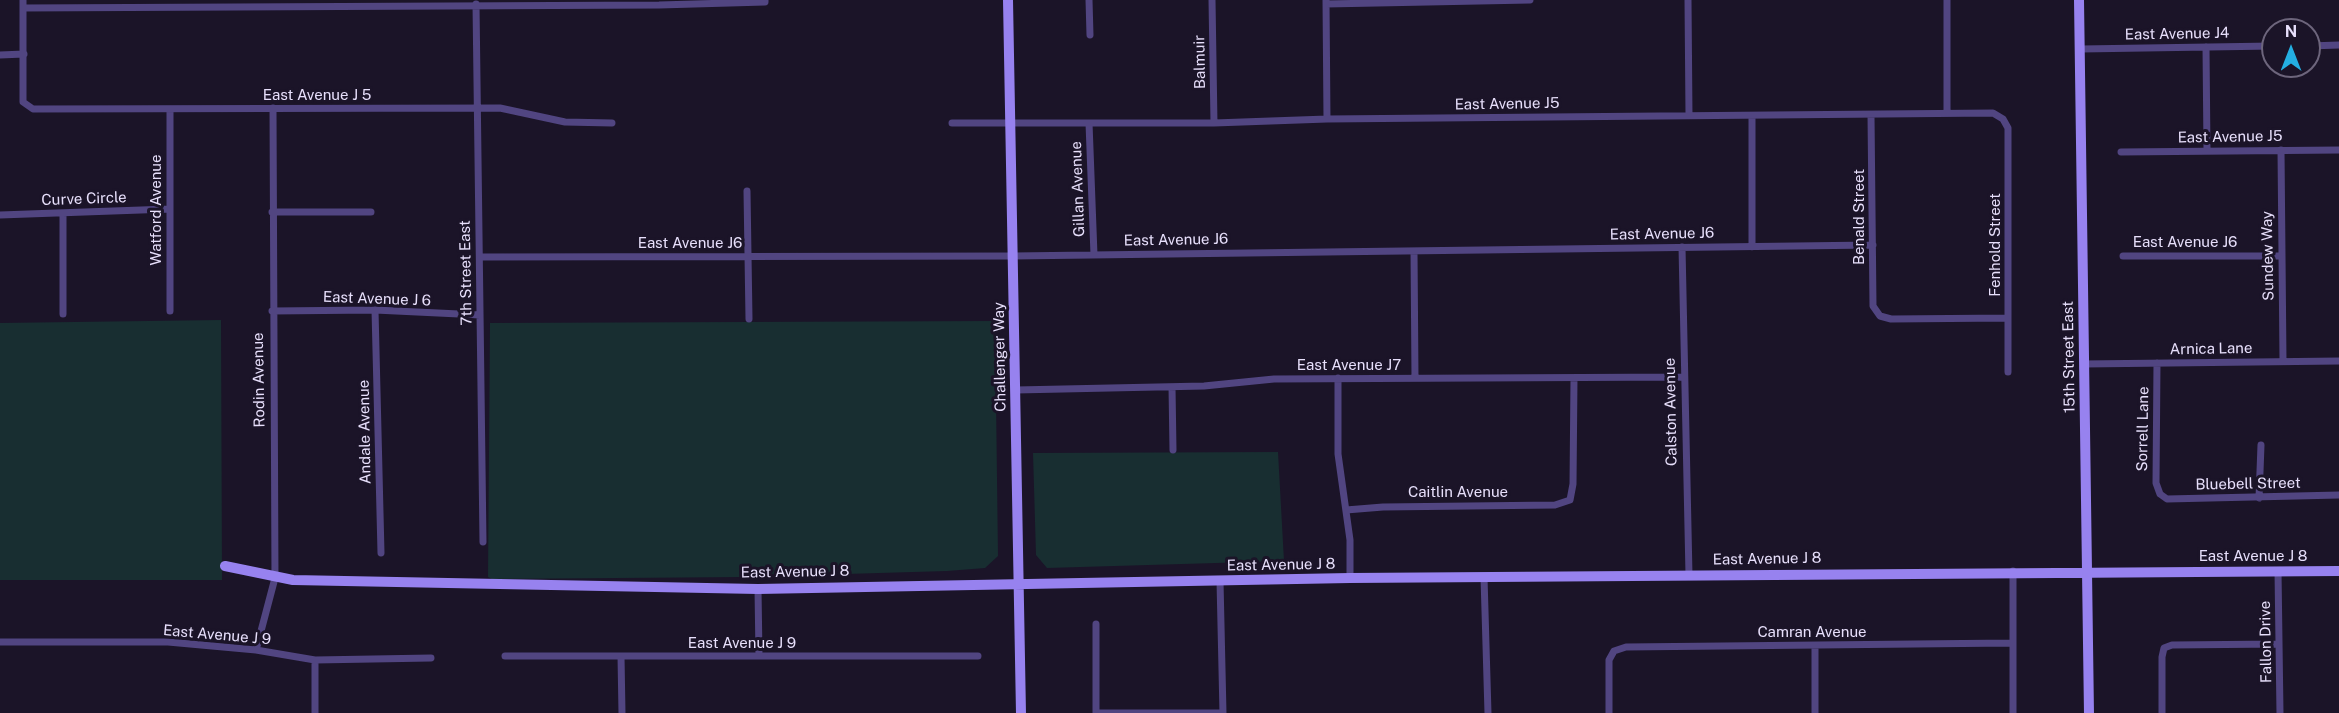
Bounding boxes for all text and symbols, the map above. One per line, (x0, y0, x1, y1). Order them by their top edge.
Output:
north arrow (2261, 18, 2321, 78)
text: N (2285, 22, 2297, 41)
street label: East Avenue J4 (2124, 24, 2230, 44)
street label: Balmuir (1191, 35, 1209, 89)
street label: East Avenue J 5 (263, 86, 371, 104)
street label: East Avenue J5 (1454, 94, 1560, 114)
street label: East Avenue J5 (2177, 127, 2283, 147)
street label: Gillan Avenue (1067, 141, 1089, 237)
street label: Watford Avenue (147, 154, 165, 266)
street label: Benald Street (1850, 169, 1868, 265)
street label: Curve Circle (41, 189, 127, 209)
street label: Fenhold Street (1986, 193, 2004, 297)
street label: Sundew Way (2258, 211, 2278, 301)
street label: 7th Street East (456, 220, 476, 326)
street label: East Avenue J6 (1610, 224, 1714, 244)
street label: East Avenue J6 (1124, 230, 1228, 250)
street label: East Avenue J6 (2133, 233, 2237, 251)
street label: East Avenue J6 (638, 234, 742, 252)
street label: East Avenue J 6 (323, 288, 431, 310)
street label: 15th Street East (2059, 301, 2079, 413)
street label: Challenger Way (990, 302, 1010, 412)
street label: Rodin Avenue (249, 332, 269, 428)
street label: Arnica Lane (2169, 339, 2253, 359)
street label: East Avenue J7 (1297, 356, 1401, 374)
street label: Calston Avenue (1661, 358, 1681, 466)
street label: Andale Avenue (355, 380, 375, 484)
street label: Sorrell Lane (2133, 386, 2153, 472)
street label: Bluebell Street (2195, 474, 2301, 494)
street label: Caitlin Avenue (1408, 483, 1508, 501)
street label: East Avenue J 8 (2199, 547, 2307, 565)
street label: East Avenue J 8 (1713, 549, 1821, 569)
street label: East Avenue J 8 (1227, 555, 1335, 575)
street label: East Avenue J 8 (741, 562, 849, 582)
street label: Fallon Drive (2256, 601, 2276, 683)
street label: East Avenue J 9 (162, 621, 272, 649)
street label: Camran Avenue (1757, 623, 1867, 641)
street label: East Avenue J 9 (688, 634, 796, 652)

